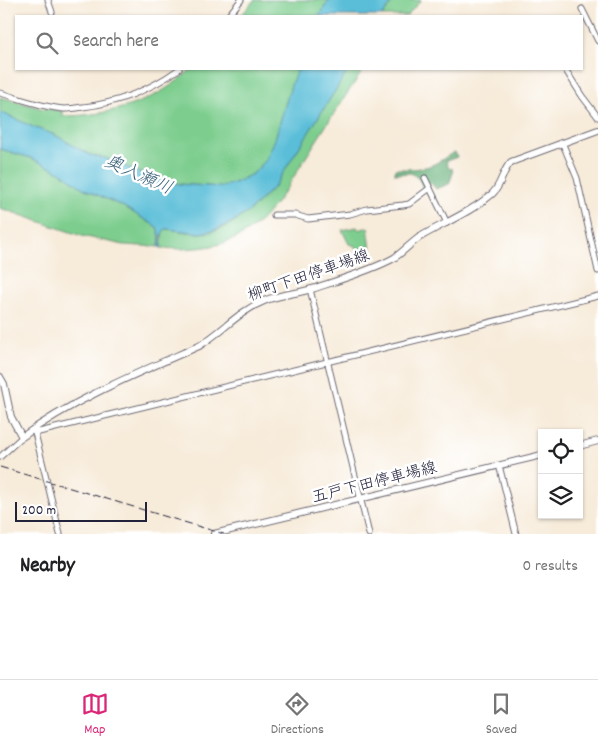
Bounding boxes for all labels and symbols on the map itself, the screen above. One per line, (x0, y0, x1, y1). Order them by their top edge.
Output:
water label: 奥入瀬川 (100, 150, 176, 202)
street label: 柳町下田停車場線 (245, 245, 373, 308)
street label: 五戸下田停車場線 (310, 457, 439, 510)
scale bar (15, 499, 148, 522)

